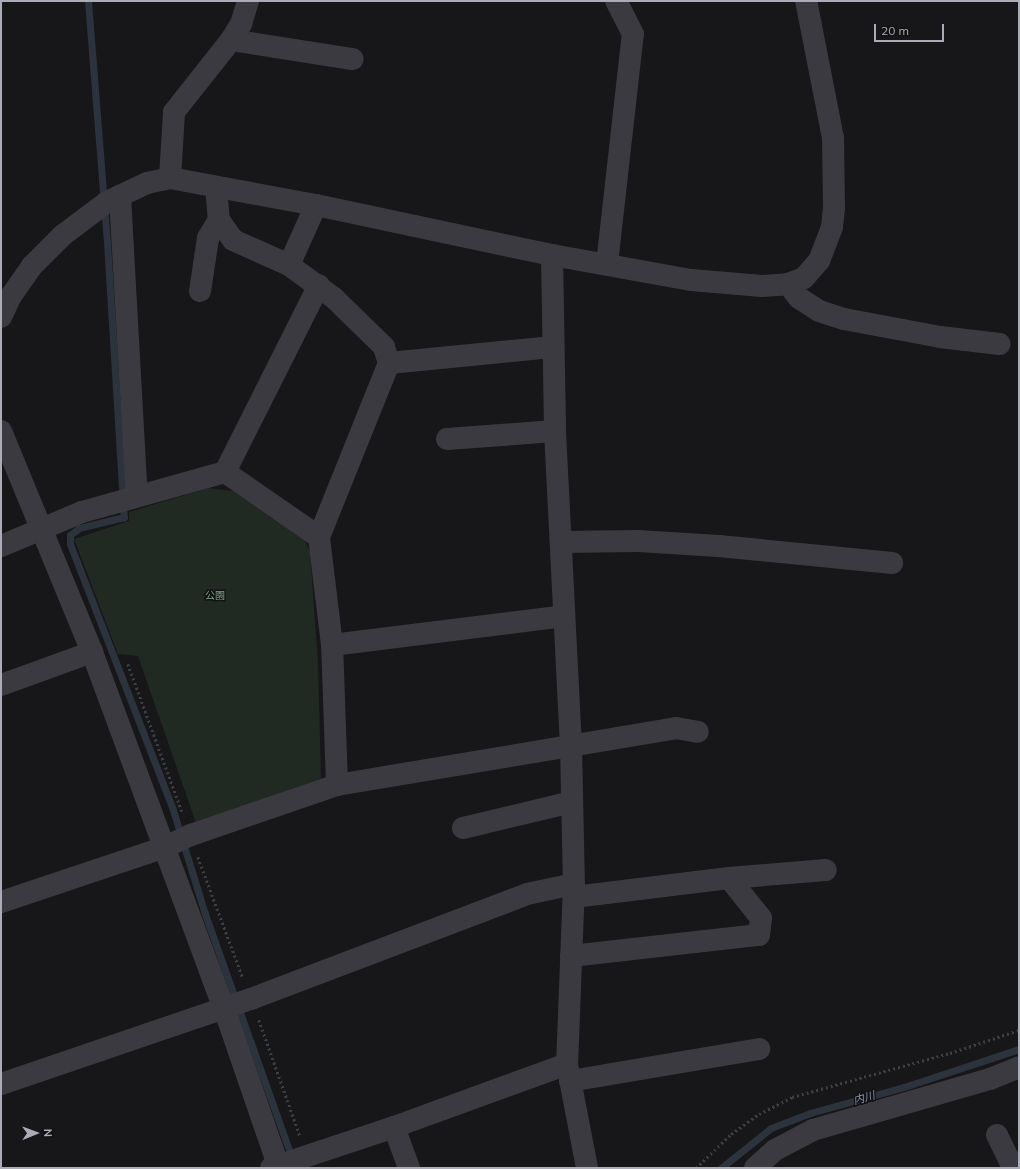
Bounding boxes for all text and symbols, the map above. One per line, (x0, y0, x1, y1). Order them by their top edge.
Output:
scale bar (876, 16, 946, 42)
text: 20 m (881, 23, 909, 38)
park label: 公園 (205, 590, 225, 602)
water label: 内川 (852, 1089, 876, 1107)
north arrow (16, 1113, 56, 1153)
text: N (41, 1129, 55, 1137)

